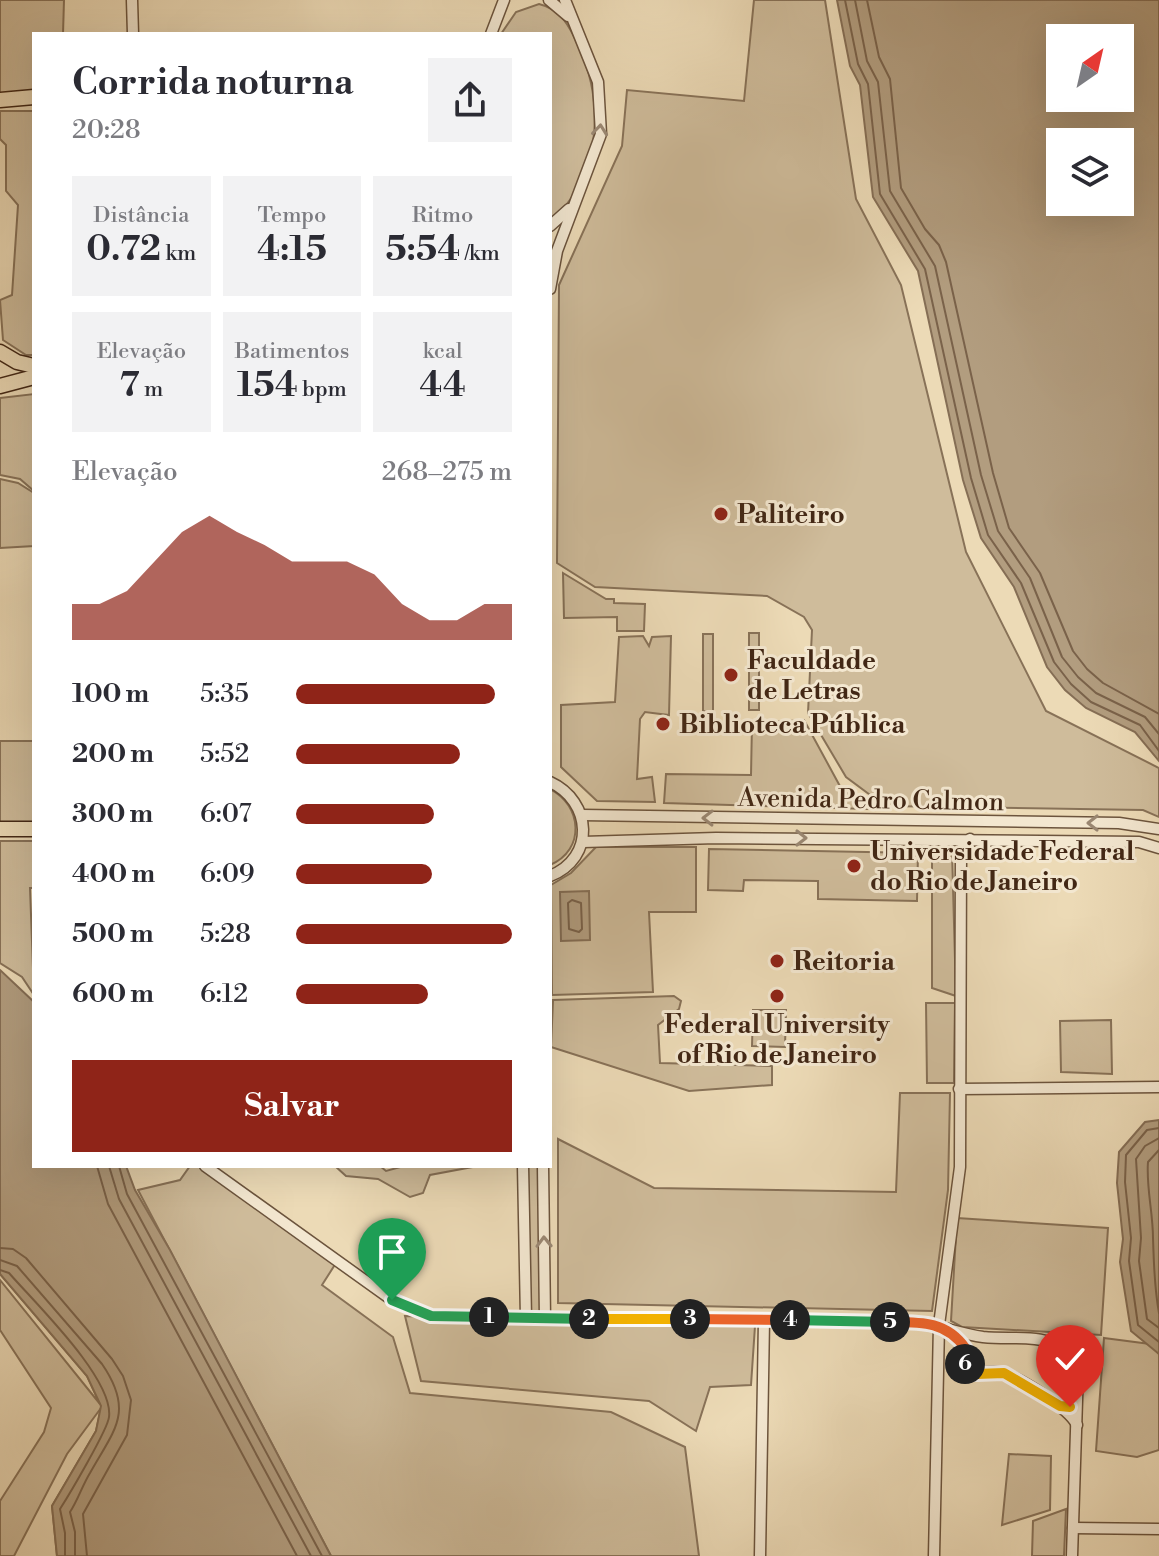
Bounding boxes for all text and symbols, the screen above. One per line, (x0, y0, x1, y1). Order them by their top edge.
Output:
north arrow (1046, 24, 1134, 112)
map controls (1046, 24, 1134, 216)
button: share (428, 58, 512, 142)
text: Corrida noturna (72, 61, 353, 106)
text: 20:28 (72, 114, 141, 146)
one-way arrow (592, 123, 609, 136)
button: layers (1046, 128, 1134, 216)
text: Distância (93, 202, 189, 229)
text: Tempo (258, 202, 326, 229)
text: Ritmo (412, 202, 473, 229)
text: 0.72 (86, 229, 161, 271)
text: 4:15 (257, 229, 327, 271)
text: 5:54 (386, 229, 460, 271)
text: km (161, 240, 196, 267)
text: /km (460, 240, 500, 267)
text: Elevação (97, 338, 186, 365)
text: Batimentos (235, 338, 349, 365)
text: kcal (423, 338, 463, 365)
text: 7 (119, 365, 139, 407)
text: 154 (237, 365, 298, 407)
text: 44 (420, 365, 466, 407)
text: m (139, 376, 163, 403)
text: bpm (298, 376, 347, 403)
text: Elevação (72, 456, 178, 488)
text: 268–275 m (382, 456, 512, 488)
place label: Paliteiro (737, 499, 845, 531)
marker: Paliteiro (712, 505, 730, 523)
place label: Faculdade de Letras (747, 645, 876, 707)
marker: Faculdade de Letras (722, 666, 740, 684)
text: 100 m (72, 678, 149, 710)
text: 5:35 (200, 678, 249, 710)
place label: Biblioteca Pública (679, 709, 906, 741)
marker: Biblioteca Pública (654, 715, 672, 733)
text: 200 m (72, 738, 154, 770)
text: 5:52 (200, 738, 249, 770)
street label: Avenida Pedro Calmon (737, 782, 1004, 818)
text: 300 m (72, 798, 153, 830)
text: 6:07 (200, 798, 252, 830)
one-way arrow (701, 810, 714, 827)
one-way arrow (1086, 814, 1099, 832)
one-way arrow (795, 829, 808, 847)
place label: Universidade Federal do Rio de Janeiro (870, 836, 1135, 898)
marker: Universidade Federal do Rio de Janeiro (845, 857, 863, 875)
text: 400 m (72, 858, 155, 890)
text: 6:09 (200, 858, 255, 890)
text: 500 m (72, 918, 154, 950)
text: 5:28 (200, 918, 251, 950)
place label: Reitoria (793, 946, 896, 978)
marker: Reitoria (768, 952, 786, 970)
text: 600 m (72, 978, 154, 1010)
text: 6:12 (200, 978, 248, 1010)
marker: Federal University of Rio de Janeiro (768, 987, 786, 1005)
place label: Federal University of Rio de Janeiro (664, 1009, 891, 1071)
button: Salvar (72, 1060, 512, 1152)
pin (358, 1218, 426, 1300)
icon: arrive (370, 1230, 414, 1274)
one-way arrow (535, 1235, 553, 1248)
pin: 1 (469, 1297, 509, 1337)
pin: 2 (569, 1299, 609, 1339)
pin: 3 (670, 1299, 710, 1339)
pin: 4 (770, 1300, 810, 1340)
pin: 5 (870, 1302, 910, 1342)
text: 1 (484, 1303, 494, 1330)
text: 2 (582, 1305, 596, 1332)
text: 3 (683, 1305, 697, 1332)
text: 4 (783, 1306, 797, 1333)
text: 5 (883, 1308, 897, 1335)
pin (1036, 1325, 1104, 1407)
icon: check (1048, 1337, 1092, 1381)
pin: 6 (945, 1344, 985, 1384)
text: 6 (958, 1350, 972, 1377)

